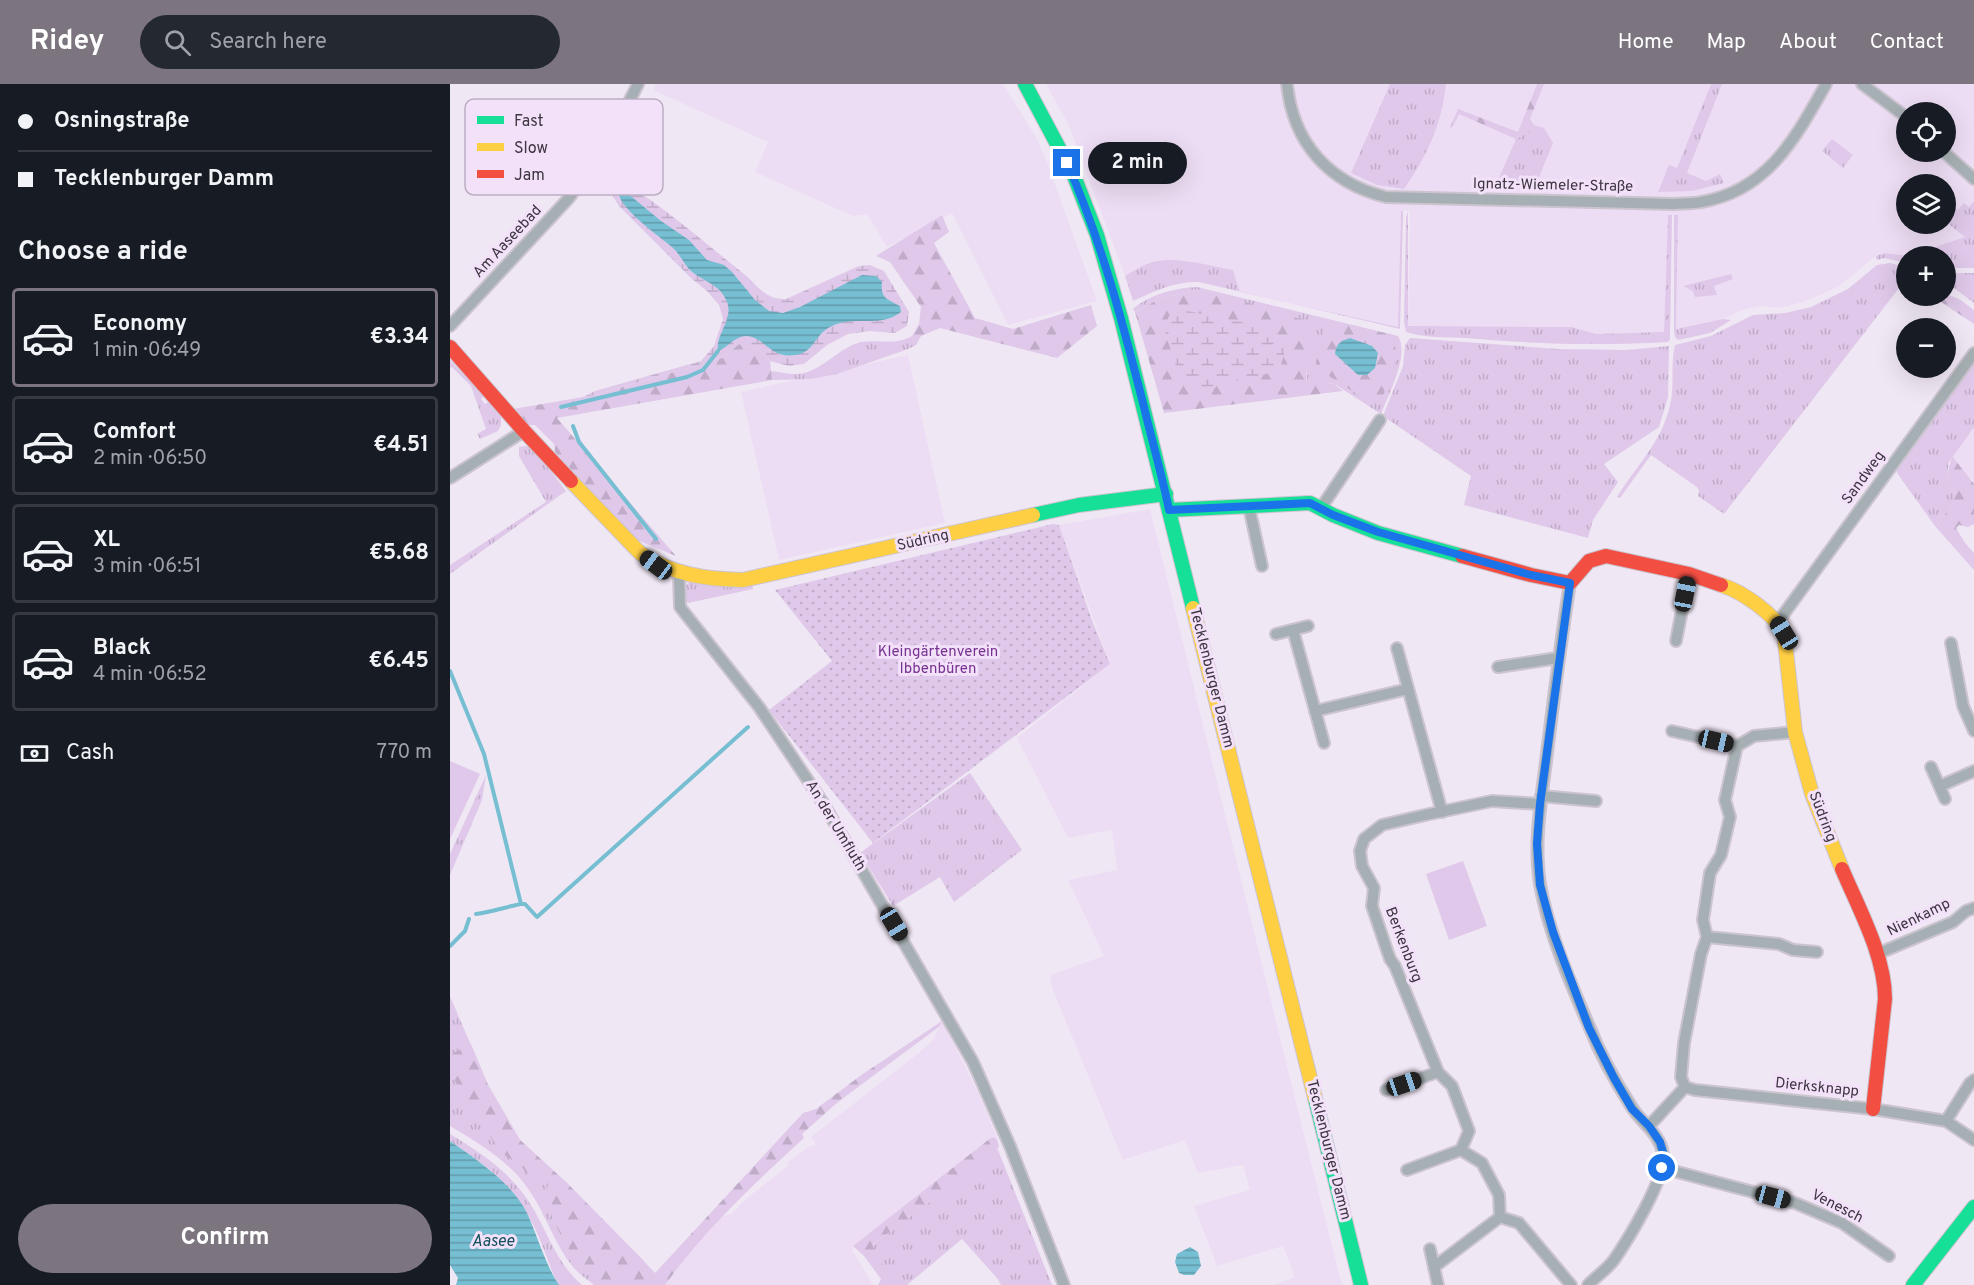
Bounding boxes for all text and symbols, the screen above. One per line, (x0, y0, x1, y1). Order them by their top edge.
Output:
search box (140, 15, 560, 69)
text: Ridey (30, 24, 104, 60)
icon: search (161, 26, 194, 59)
text: Search here (209, 29, 327, 56)
text: Home (1618, 29, 1674, 56)
text: Map (1707, 29, 1746, 56)
text: About (1779, 29, 1837, 56)
text: Contact (1870, 29, 1944, 56)
legend (465, 99, 663, 195)
map controls (1896, 102, 1956, 378)
button: locate (1896, 102, 1956, 162)
text: Osningstraße (54, 108, 189, 135)
text: Fast (514, 112, 544, 132)
text: Slow (514, 139, 548, 159)
callout: 2 min (1088, 142, 1187, 184)
route end (1053, 149, 1080, 176)
text: 2 min (1111, 150, 1164, 176)
text: Tecklenburger Damm (54, 166, 274, 193)
text: Jam (514, 166, 545, 186)
button: layers (1896, 174, 1956, 234)
street label: Ignatz-Wiemeler-Straße (1473, 175, 1633, 197)
street label: Am Aaseebad (470, 202, 546, 282)
text: Choose a ride (18, 235, 188, 269)
button: + (1896, 246, 1956, 306)
icon: car (21, 311, 75, 365)
text: Economy (93, 311, 187, 338)
button: − (1896, 318, 1956, 378)
text: €3.34 (370, 324, 429, 351)
text: 1 min · 06:49 (93, 338, 201, 364)
icon: car (21, 419, 75, 473)
text: Comfort (93, 419, 176, 446)
text: €4.51 (373, 432, 429, 459)
text: 2 min · 06:50 (93, 446, 207, 472)
street label: Sandweg (1838, 448, 1890, 508)
street label: Südring (895, 526, 951, 556)
icon: car (21, 527, 75, 581)
text: XL (93, 527, 120, 554)
text: €5.68 (369, 540, 429, 567)
car (636, 547, 676, 583)
text: 3 min · 06:51 (93, 554, 202, 580)
car (1673, 575, 1697, 613)
street label: Tecklenburger Damm (1184, 606, 1238, 750)
car (1767, 613, 1801, 653)
icon: car (21, 635, 75, 689)
text: Black (93, 635, 151, 662)
park label: Kleingärtenverein Ibbenbüren (878, 643, 998, 679)
text: €6.45 (369, 648, 429, 675)
text: 4 min · 06:52 (93, 662, 207, 688)
car (1696, 728, 1736, 754)
icon: cash (18, 737, 51, 770)
text: Cash (66, 740, 115, 767)
text: 770 m (377, 740, 432, 766)
street label: An der Umfluth (800, 777, 870, 875)
street label: Südring (1804, 789, 1840, 845)
street label: Nienkamp (1884, 895, 1954, 941)
car (877, 904, 911, 944)
street label: Berkenburg (1380, 905, 1426, 985)
car (1384, 1070, 1424, 1098)
street label: Dierksknapp (1774, 1074, 1860, 1102)
street label: Tecklenburger Damm (1301, 1078, 1355, 1222)
route start (1648, 1154, 1675, 1181)
car (1753, 1184, 1793, 1210)
street label: Venesch (1808, 1186, 1866, 1228)
button: Confirm (18, 1204, 432, 1273)
water label: Aasee (472, 1232, 515, 1252)

